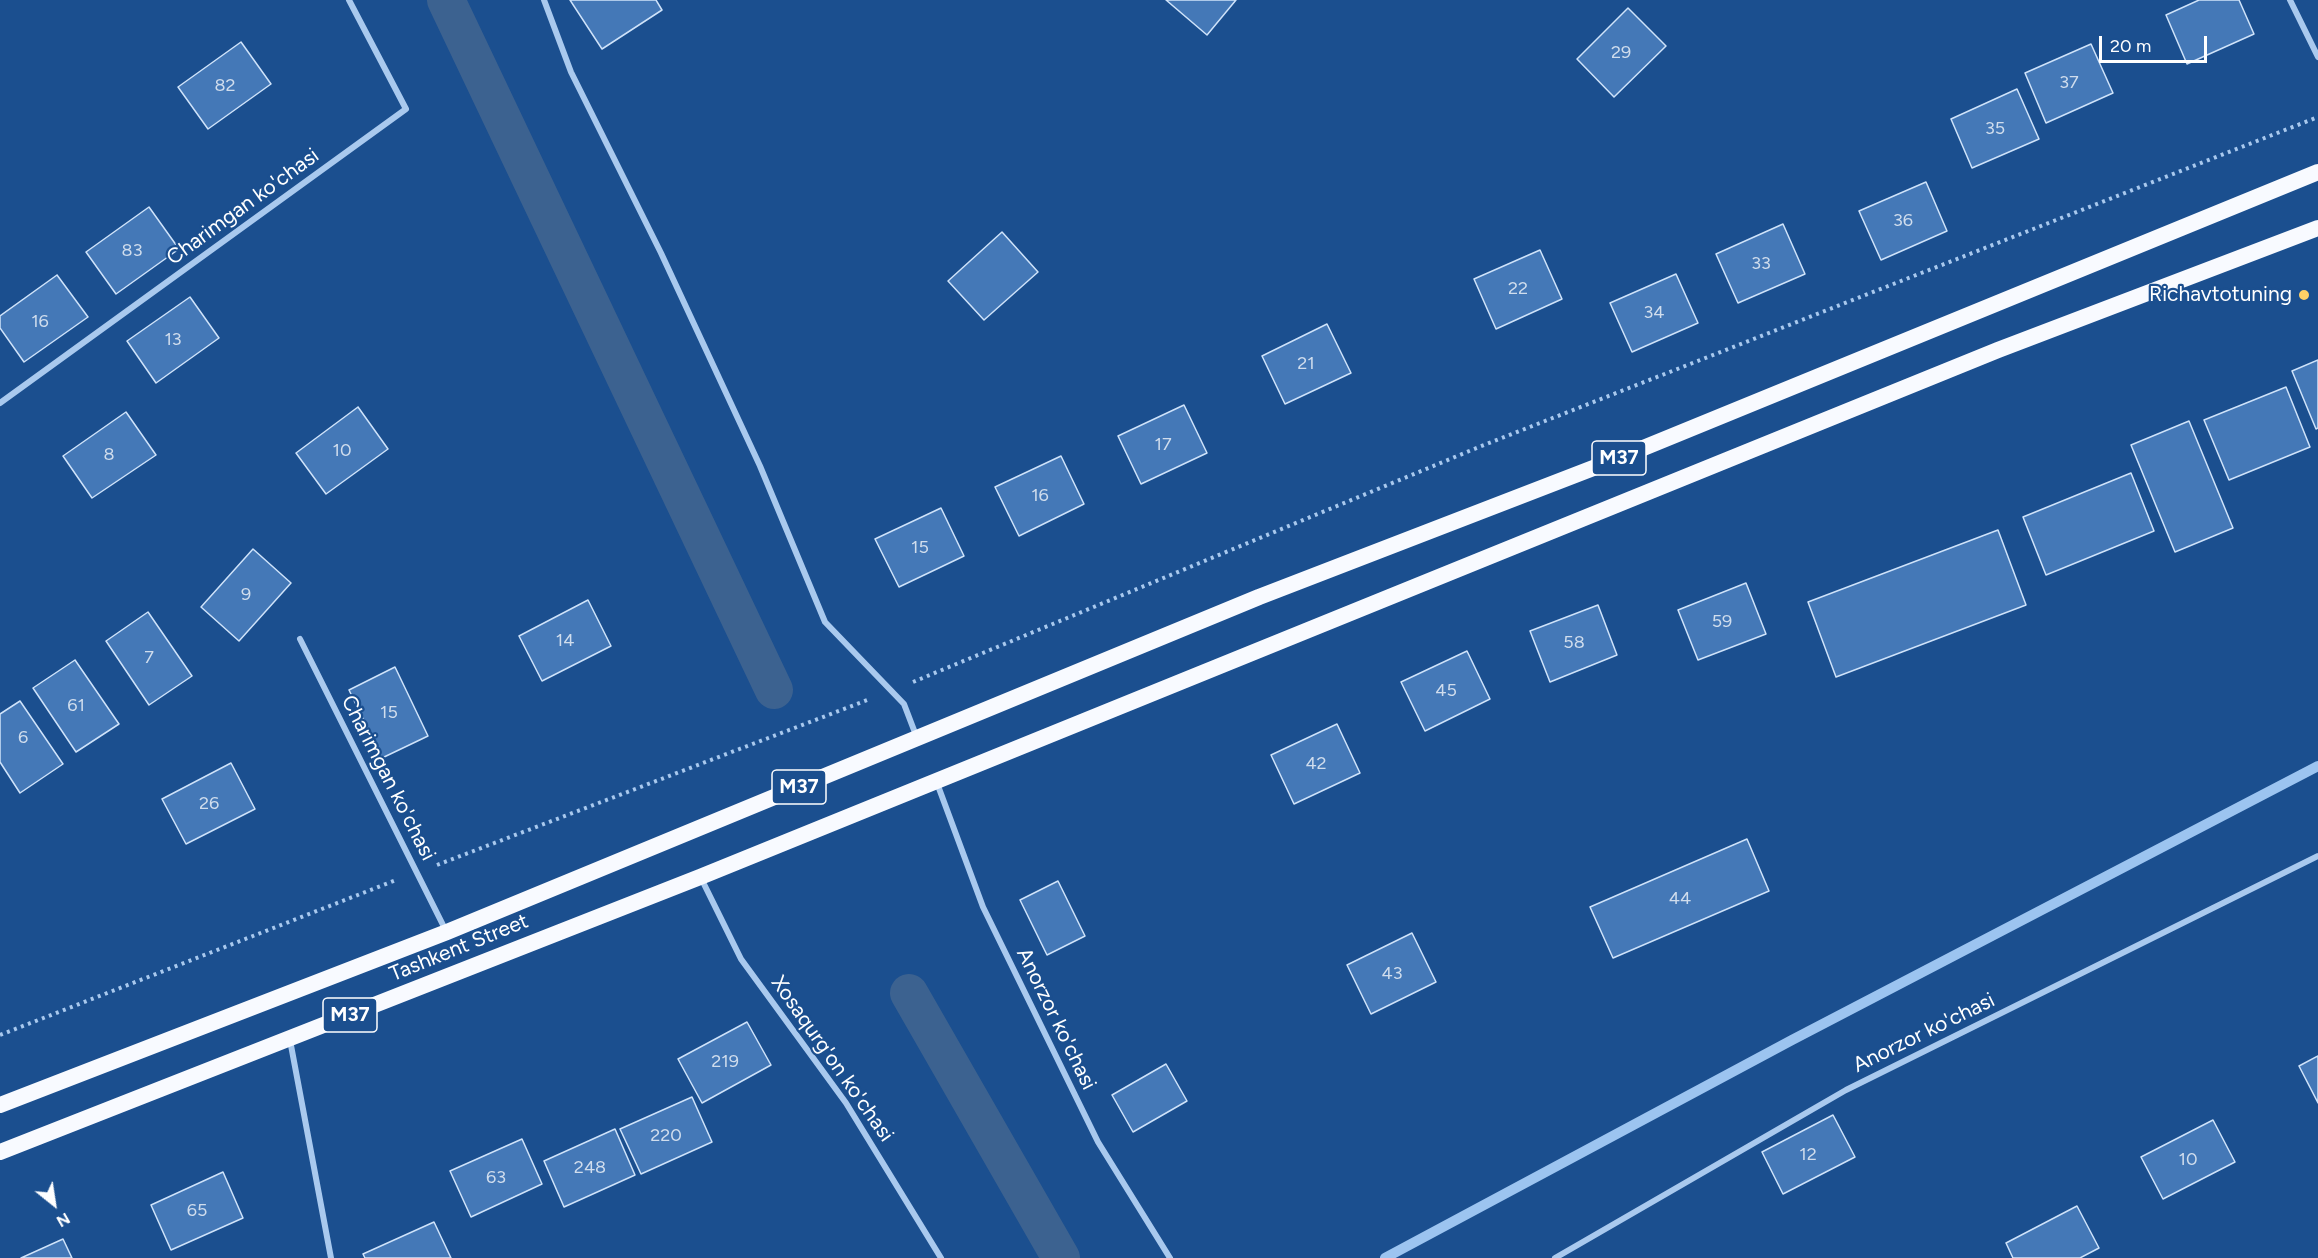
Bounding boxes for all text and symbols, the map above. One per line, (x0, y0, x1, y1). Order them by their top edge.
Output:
scale bar (2102, 24, 2210, 62)
text: 20 m (2110, 35, 2151, 57)
house number: 29 (1611, 42, 1631, 64)
house number: 37 (2059, 72, 2079, 94)
house number: 82 (214, 75, 236, 97)
house number: 35 (1985, 118, 2005, 140)
street label: Charimgan ko'chasi (162, 143, 324, 271)
house number: 36 (1893, 210, 1913, 232)
house number: 83 (122, 240, 142, 262)
house number: 33 (1751, 253, 1771, 275)
house number: 22 (1508, 278, 1528, 300)
place label: Richavtotuning (2149, 282, 2292, 308)
marker: Richavtotuning (2297, 288, 2311, 302)
house number: 34 (1644, 302, 1664, 324)
house number: 16 (31, 311, 49, 333)
house number: 13 (164, 329, 182, 351)
house number: 21 (1297, 353, 1315, 375)
house number: 17 (1154, 434, 1172, 456)
house number: 10 (333, 440, 351, 462)
road number: M37 (1592, 441, 1646, 475)
house number: 8 (103, 444, 115, 466)
house number: 16 (1031, 485, 1049, 507)
house number: 15 (911, 537, 929, 559)
house number: 9 (241, 584, 251, 606)
house number: 59 (1712, 611, 1732, 633)
house number: 14 (556, 630, 574, 652)
house number: 58 (1563, 632, 1585, 654)
house number: 7 (144, 647, 154, 669)
house number: 45 (1435, 680, 1457, 702)
street label: Charimgan ko'chasi (335, 691, 441, 865)
house number: 61 (67, 695, 85, 717)
house number: 15 (380, 702, 398, 724)
house number: 6 (18, 727, 28, 749)
house number: 42 (1305, 753, 1327, 775)
road number: M37 (772, 770, 826, 804)
house number: 26 (199, 793, 219, 815)
house number: 44 (1669, 888, 1691, 910)
street label: Tashkent Street (386, 909, 532, 987)
street label: Anorzor ko'chasi (1011, 944, 1101, 1094)
house number: 43 (1382, 963, 1402, 985)
street label: Xosaqurg'on ko'chasi (765, 971, 899, 1147)
street label: Anorzor ko'chasi (1849, 988, 1999, 1078)
road number: M37 (323, 998, 377, 1032)
house number: 219 (711, 1051, 739, 1073)
house number: 220 (650, 1125, 682, 1147)
house number: 12 (1799, 1144, 1817, 1166)
house number: 10 (2179, 1149, 2197, 1171)
house number: 248 (574, 1157, 606, 1179)
house number: 63 (486, 1167, 506, 1189)
north arrow (24, 1174, 84, 1234)
house number: 65 (187, 1200, 207, 1222)
text: N (53, 1209, 73, 1231)

